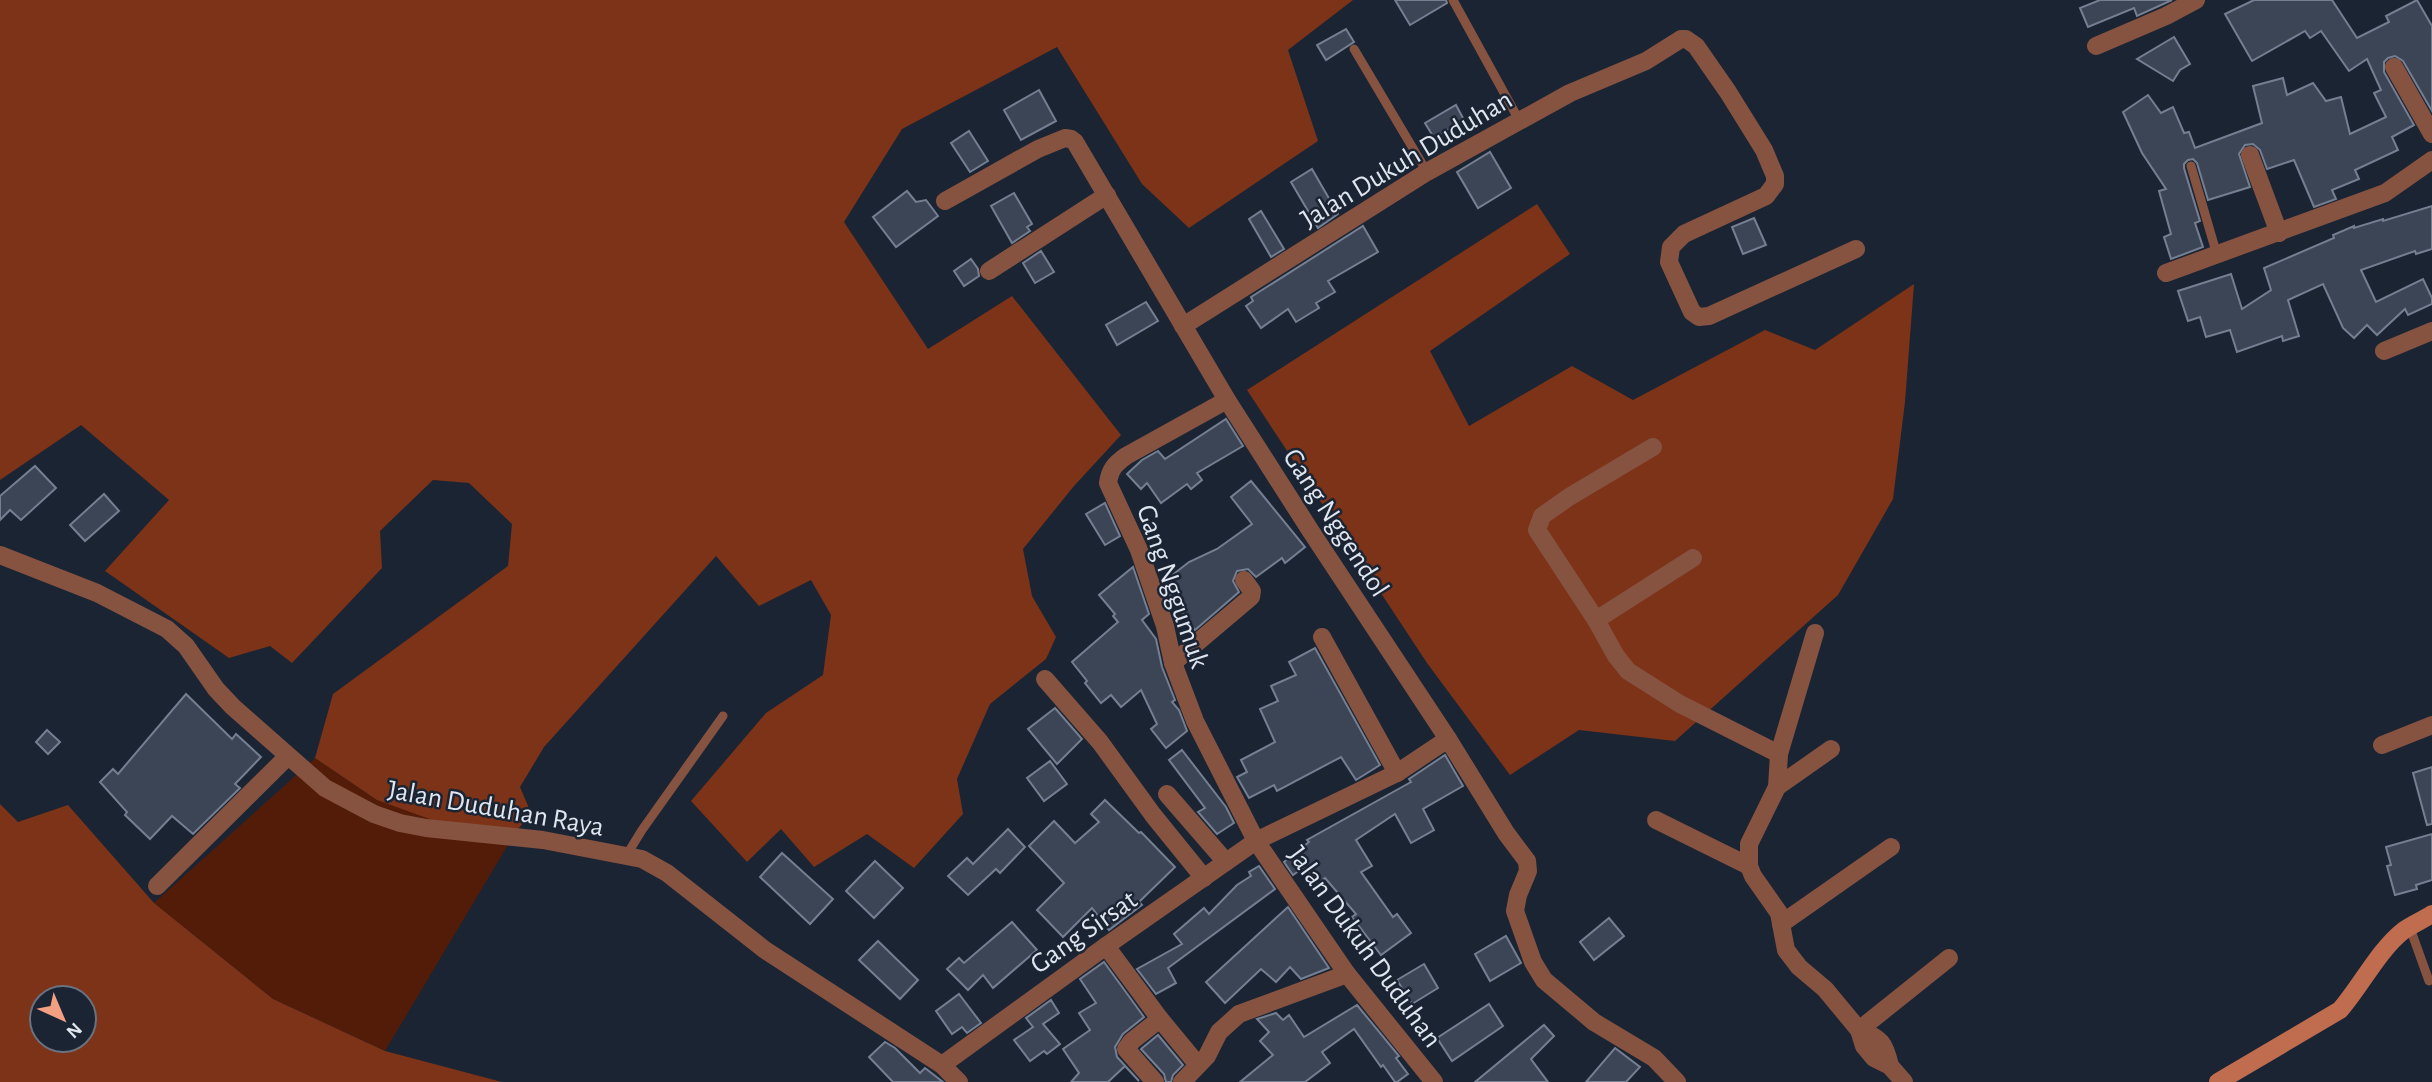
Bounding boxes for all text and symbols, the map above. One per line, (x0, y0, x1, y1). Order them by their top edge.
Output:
street label: Jalan Dukuh Duduhan (1296, 86, 1518, 234)
street label: Gang Nggendol (1277, 444, 1393, 602)
street label: Gang Nggumuk (1131, 501, 1213, 672)
street label: Jalan Duduhan Raya (385, 776, 606, 842)
street label: Jalan Dukuh Duduhan (1282, 841, 1447, 1053)
street label: Gang Sirsat (1026, 886, 1143, 979)
north arrow (28, 984, 98, 1054)
text: N (62, 1019, 85, 1042)

